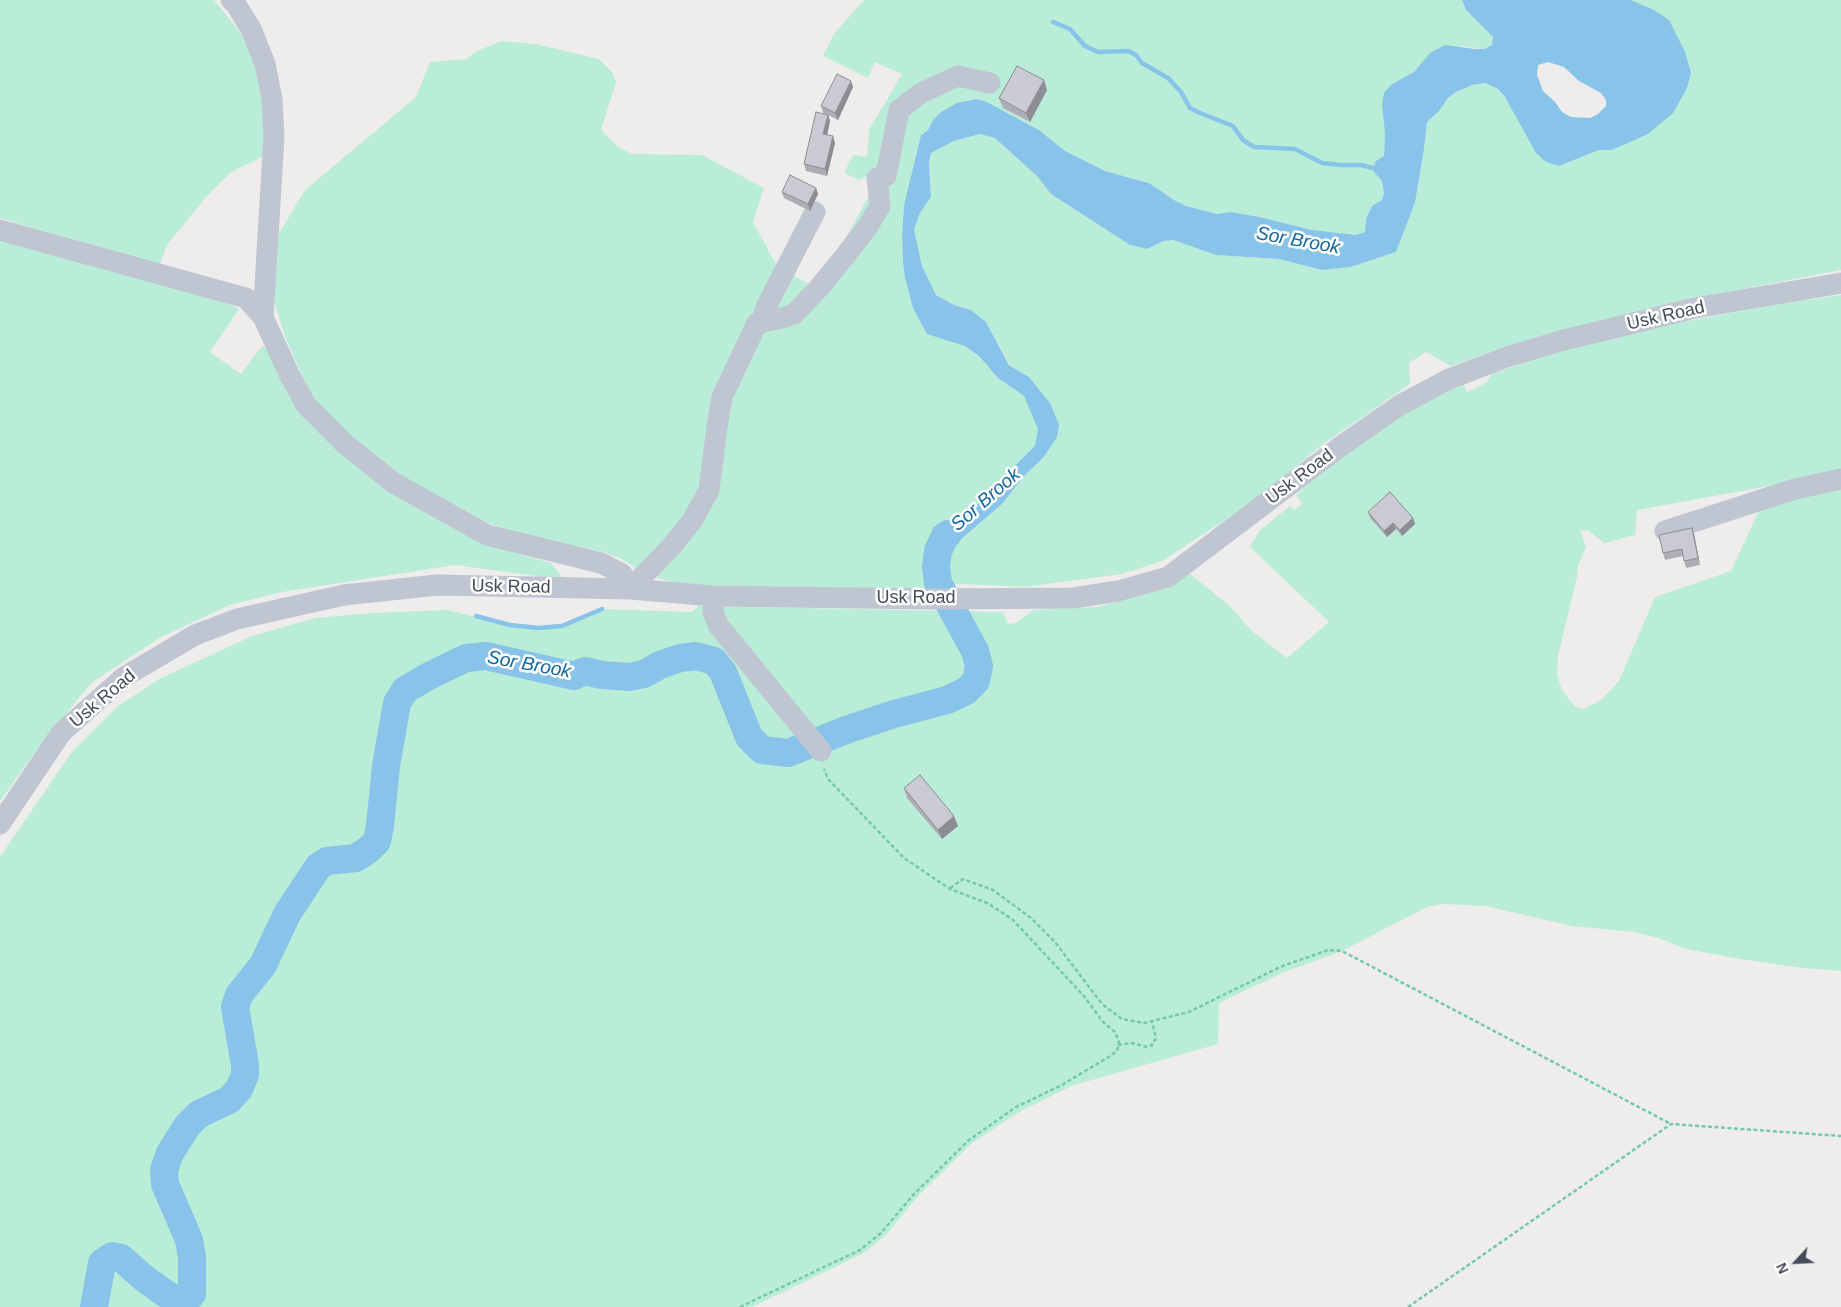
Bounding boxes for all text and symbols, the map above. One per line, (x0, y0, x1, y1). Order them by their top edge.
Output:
water label: Sor Brook (1254, 222, 1342, 260)
street label: Usk Road (1625, 297, 1707, 335)
street label: Usk Road (1262, 445, 1338, 509)
water label: Sor Brook (947, 464, 1025, 536)
street label: Usk Road (471, 576, 551, 598)
street label: Usk Road (876, 587, 956, 609)
water label: Sor Brook (485, 646, 573, 684)
street label: Usk Road (66, 665, 140, 733)
north arrow (1771, 1237, 1821, 1287)
text: N (1773, 1260, 1792, 1276)

